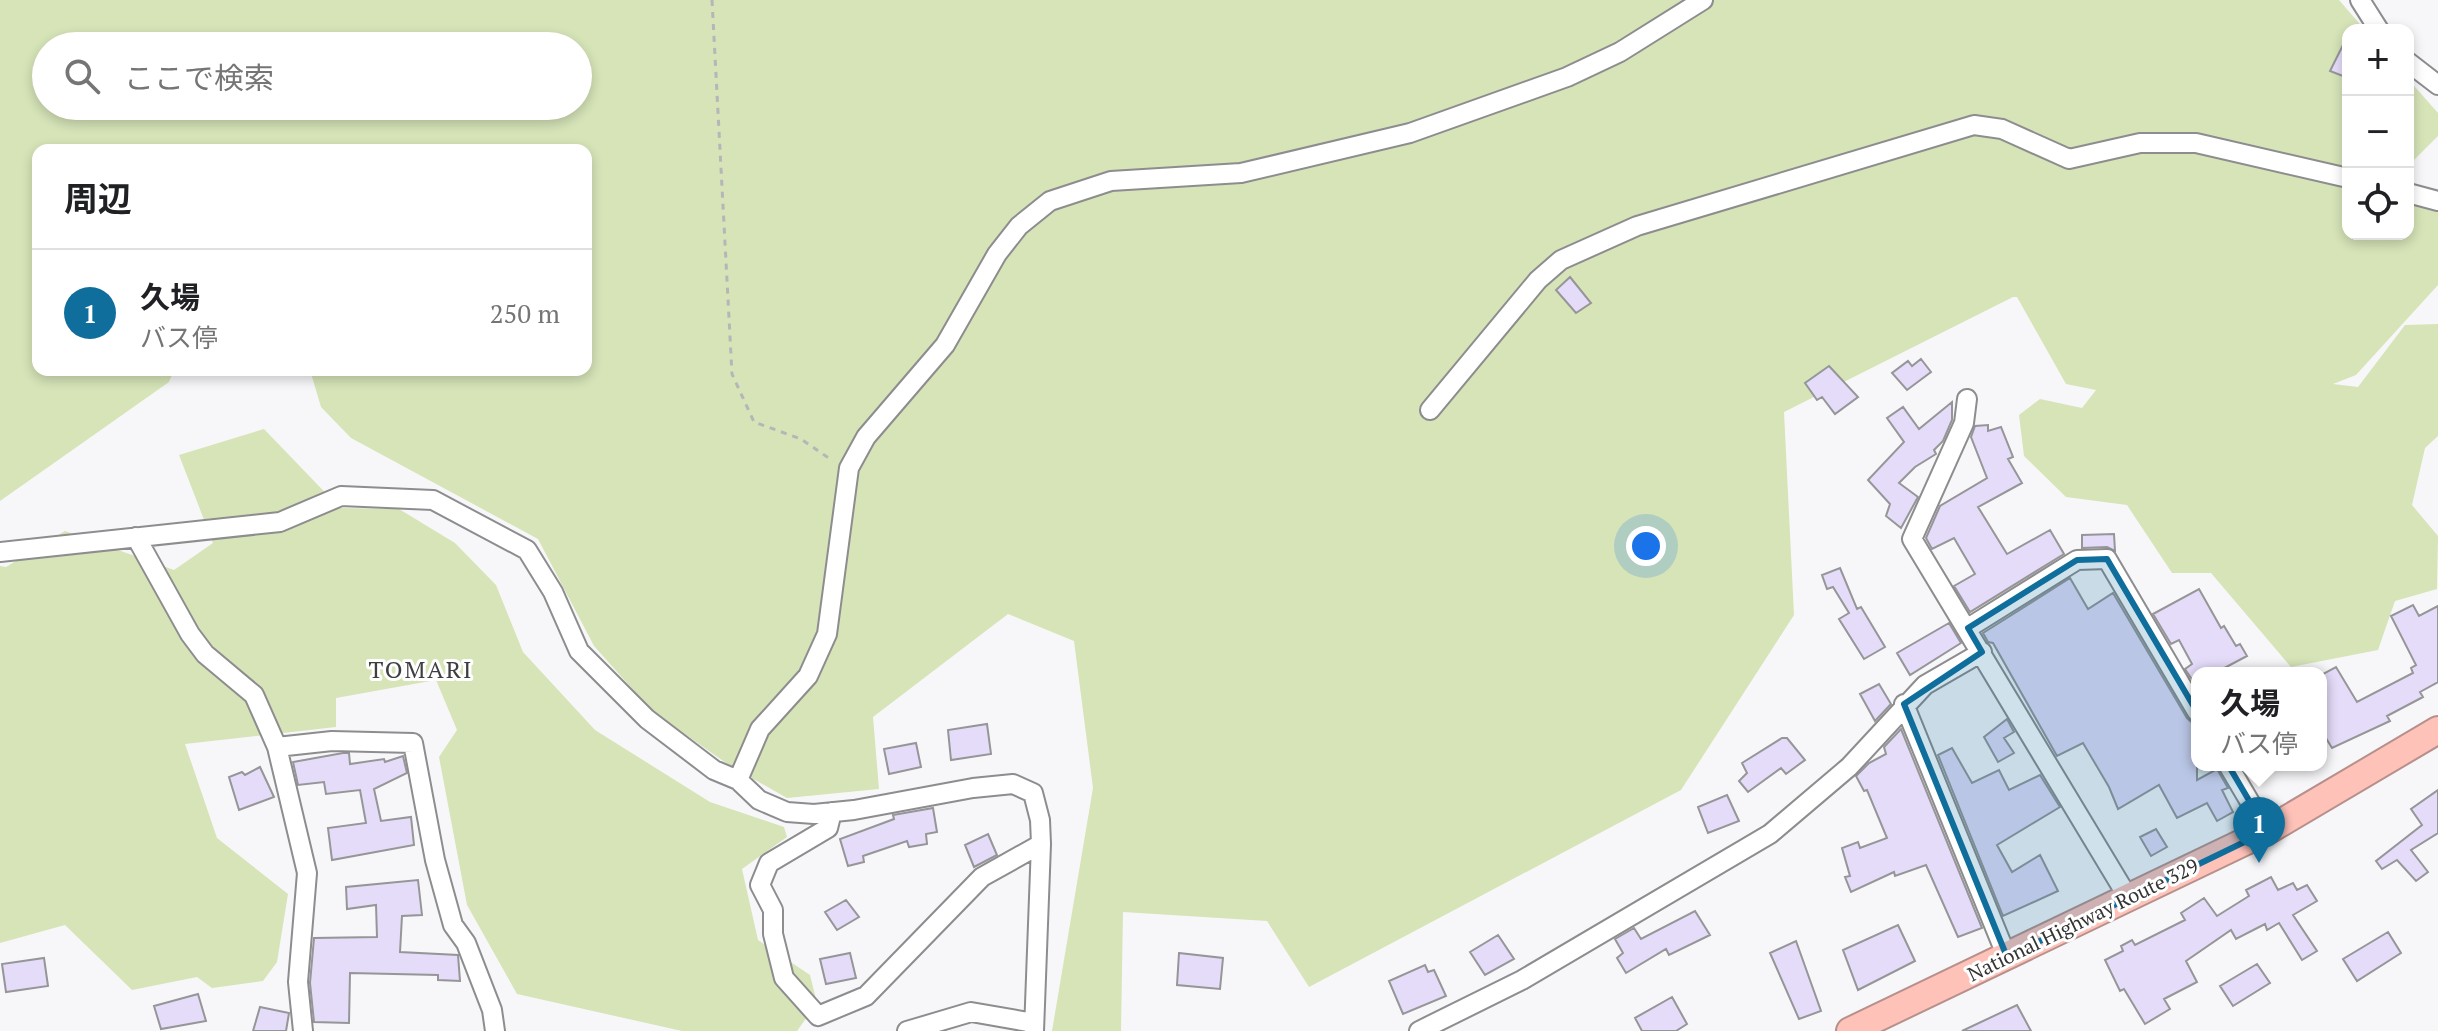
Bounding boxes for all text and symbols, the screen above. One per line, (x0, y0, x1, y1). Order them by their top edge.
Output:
map controls (2342, 24, 2414, 240)
button: + (2342, 24, 2414, 96)
search box (32, 32, 592, 120)
icon: search (60, 54, 104, 98)
text: ここで検索 (124, 58, 274, 98)
button: − (2342, 96, 2414, 168)
button: locate (2342, 168, 2414, 240)
text: 周辺 (64, 176, 132, 221)
text: 久場 (140, 277, 200, 317)
text: 1 (83, 296, 97, 330)
text: 250 m (490, 296, 560, 330)
text: バス停 (140, 320, 218, 354)
your location (1626, 526, 1666, 566)
district label: TOMARI (369, 653, 473, 685)
popup (2191, 667, 2327, 771)
text: 久場 (2220, 683, 2280, 723)
text: バス停 (2220, 726, 2298, 760)
pin: 1 (2233, 797, 2285, 863)
street label: National Highway Route 329 (1963, 852, 2203, 987)

